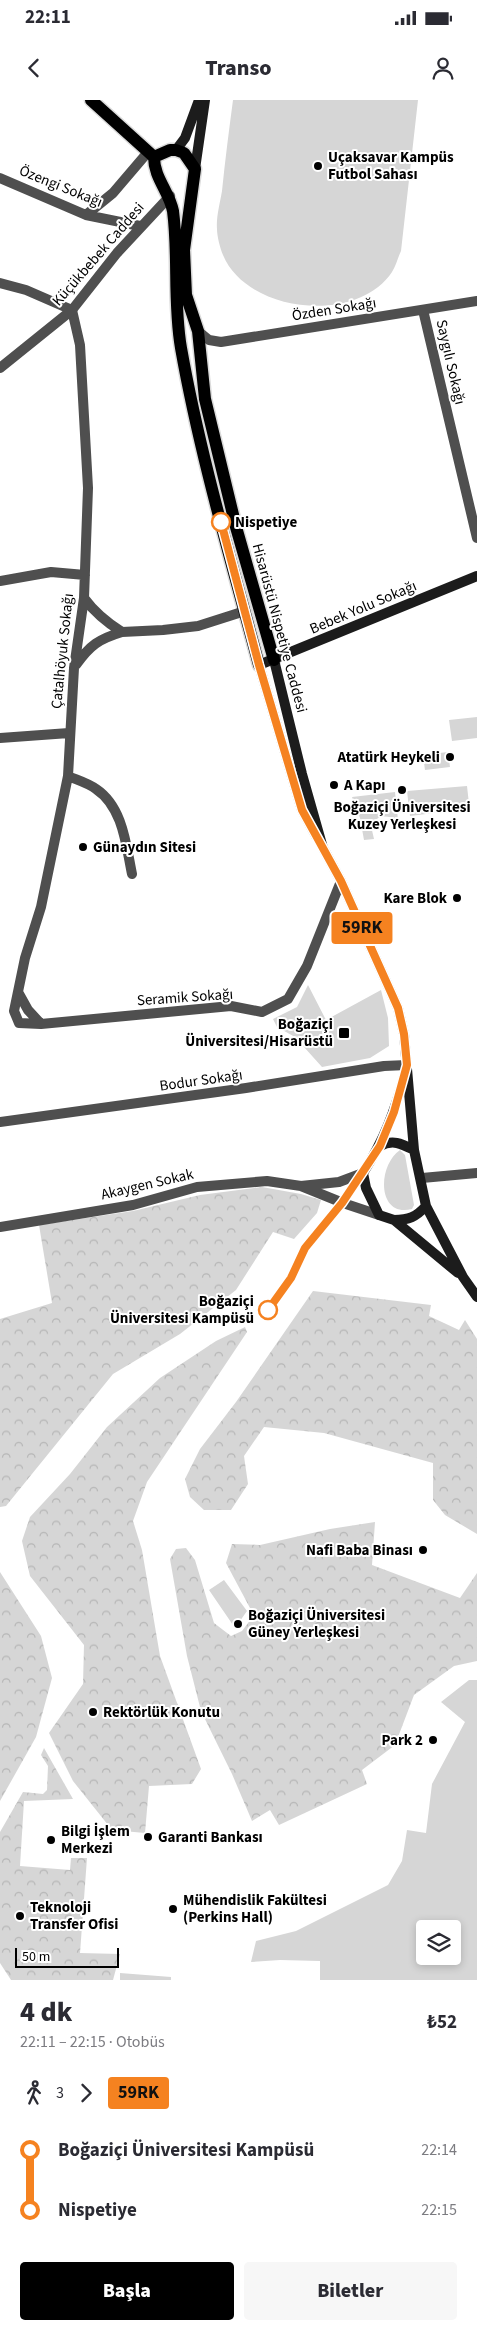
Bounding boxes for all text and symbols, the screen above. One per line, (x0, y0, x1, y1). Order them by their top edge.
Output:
text: 22:11 (25, 4, 71, 31)
text: Transo (205, 52, 272, 84)
icon: back (20, 54, 48, 82)
icon: person (429, 54, 457, 82)
place label: Uçaksavar Kampüs Futbol Sahası (328, 147, 454, 185)
street label: Özengi Sokağı (16, 160, 106, 213)
marker: Uçaksavar Kampüs Futbol Sahası (312, 160, 324, 172)
street label: Küçükbebek Caddesi (47, 198, 149, 311)
street label: Özden Sokağı (290, 292, 378, 327)
street label: Saygılı Sokağı (431, 318, 470, 407)
marker: Nispetiye (211, 512, 231, 532)
place label: Nispetiye (235, 512, 298, 533)
street label: Hisarüstü Nispetiye Caddesi (247, 541, 312, 715)
street label: Bebek Yolu Sokağı (306, 575, 420, 639)
street label: Çatalhöyuk Sokağı (46, 592, 79, 710)
place label: Atatürk Heykeli (337, 747, 440, 768)
marker: Atatürk Heykeli (444, 751, 456, 763)
place label: A Kapı (343, 775, 385, 796)
marker: A Kapı (328, 779, 340, 791)
marker: Boğaziçi Üniversitesi Kuzey Yerleşkesi (396, 784, 408, 796)
place label: Boğaziçi Üniversitesi Kuzey Yerleşkesi (333, 797, 471, 835)
place label: Günaydın Sitesi (93, 837, 196, 858)
marker: Günaydın Sitesi (77, 841, 89, 853)
place label: Kare Blok (383, 888, 448, 909)
marker: Kare Blok (451, 892, 463, 904)
line badge: 59RK (327, 912, 397, 944)
text: 59RK (341, 915, 383, 940)
street label: Seramik Sokağı (136, 984, 234, 1011)
place label: Boğaziçi Üniversitesi/Hisarüstü (185, 1014, 333, 1052)
marker: Boğaziçi Üniversitesi/Hisarüstü (337, 1026, 351, 1040)
street label: Bodur Sokağı (158, 1064, 244, 1097)
street label: Akaygen Sokak (99, 1164, 196, 1205)
place label: Boğaziçi Üniversitesi Kampüsü (110, 1291, 254, 1329)
marker: Boğaziçi Üniversitesi Kampüsü (258, 1300, 278, 1320)
place label: Nafi Baba Binası (306, 1540, 413, 1561)
marker: Nafi Baba Binası (417, 1544, 429, 1556)
place label: Boğaziçi Üniversitesi Güney Yerleşkesi (248, 1605, 385, 1643)
marker: Boğaziçi Üniversitesi Güney Yerleşkesi (232, 1618, 244, 1630)
place label: Rektörlük Konutu (103, 1702, 220, 1723)
marker: Rektörlük Konutu (87, 1706, 99, 1718)
place label: Park 2 (382, 1730, 423, 1751)
marker: Park 2 (427, 1734, 439, 1746)
place label: Bilgi İşlem Merkezi (61, 1821, 130, 1859)
place label: Garanti Bankası (158, 1827, 263, 1848)
marker: Garanti Bankası (142, 1831, 154, 1843)
marker: Bilgi İşlem Merkezi (45, 1834, 57, 1846)
place label: Mühendislik Fakültesi (Perkins Hall) (183, 1890, 327, 1928)
place label: Teknoloji Transfer Ofisi (30, 1897, 118, 1935)
marker: Mühendislik Fakültesi (Perkins Hall) (167, 1903, 179, 1915)
marker: Teknoloji Transfer Ofisi (14, 1910, 26, 1922)
map controls (416, 1920, 461, 1965)
button: layers (416, 1920, 461, 1965)
scale bar (15, 1945, 119, 1968)
text: 50 m (22, 1947, 50, 1967)
text: 4 dk (20, 1992, 72, 2032)
text: ₺52 (427, 2009, 457, 2036)
text: 22:11 – 22:15 · Otobüs (20, 2031, 165, 2053)
icon: walk (20, 2079, 48, 2107)
icon: forward (72, 2079, 100, 2107)
text: 59RK (118, 2080, 159, 2105)
text: 3 (56, 2082, 64, 2104)
text: Boğaziçi Üniversitesi Kampüsü (58, 2137, 314, 2164)
text: 22:14 (421, 2139, 457, 2161)
text: Nispetiye (58, 2197, 137, 2224)
text: 22:15 (421, 2199, 457, 2221)
button: Başla (20, 2262, 234, 2320)
button: Biletler (244, 2262, 457, 2320)

